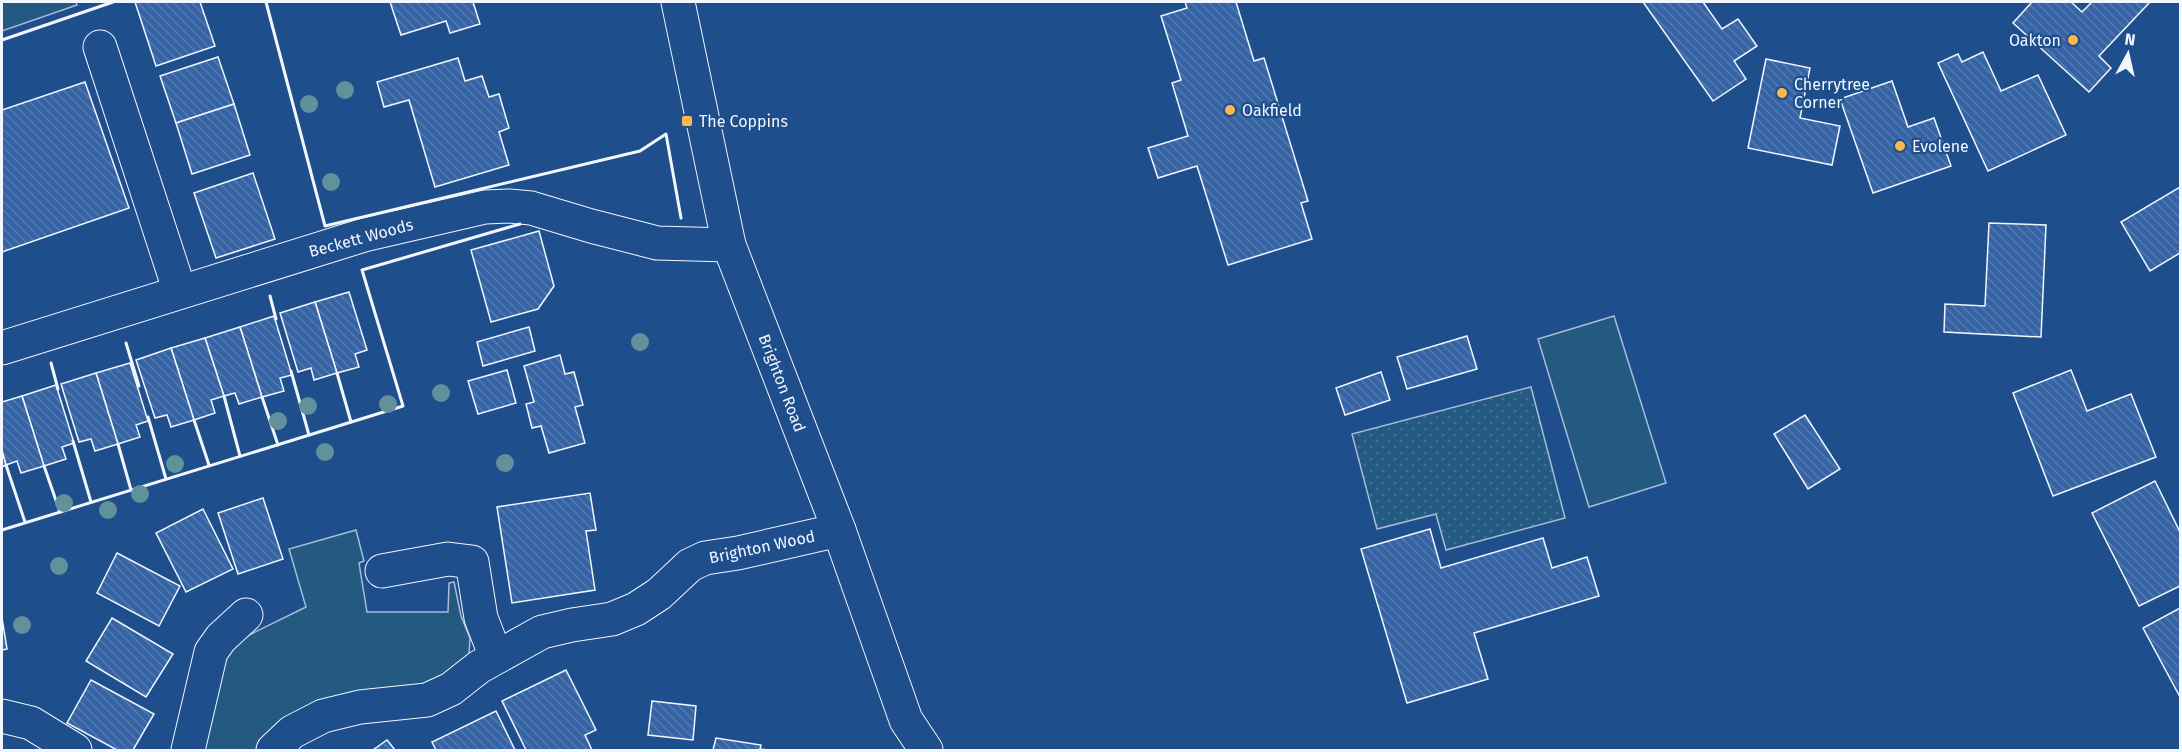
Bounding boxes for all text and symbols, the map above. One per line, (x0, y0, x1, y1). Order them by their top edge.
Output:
north arrow (2098, 24, 2158, 84)
text: N (2123, 29, 2137, 50)
place label: Oakton (2009, 31, 2061, 50)
marker: Oakton (2066, 33, 2080, 47)
place label: Cherrytree Corner (1794, 75, 1870, 112)
marker: Cherrytree Corner (1775, 86, 1789, 100)
place label: Oakfield (1242, 101, 1302, 120)
marker: Oakfield (1223, 103, 1237, 117)
place label: The Coppins (699, 112, 788, 131)
marker: The Coppins (680, 114, 694, 128)
place label: Evolene (1912, 137, 1969, 156)
marker: Evolene (1893, 139, 1907, 153)
street label: Beckett Woods (307, 215, 415, 261)
street label: Brighton Road (755, 331, 809, 435)
street label: Brighton Wood (707, 526, 817, 568)

